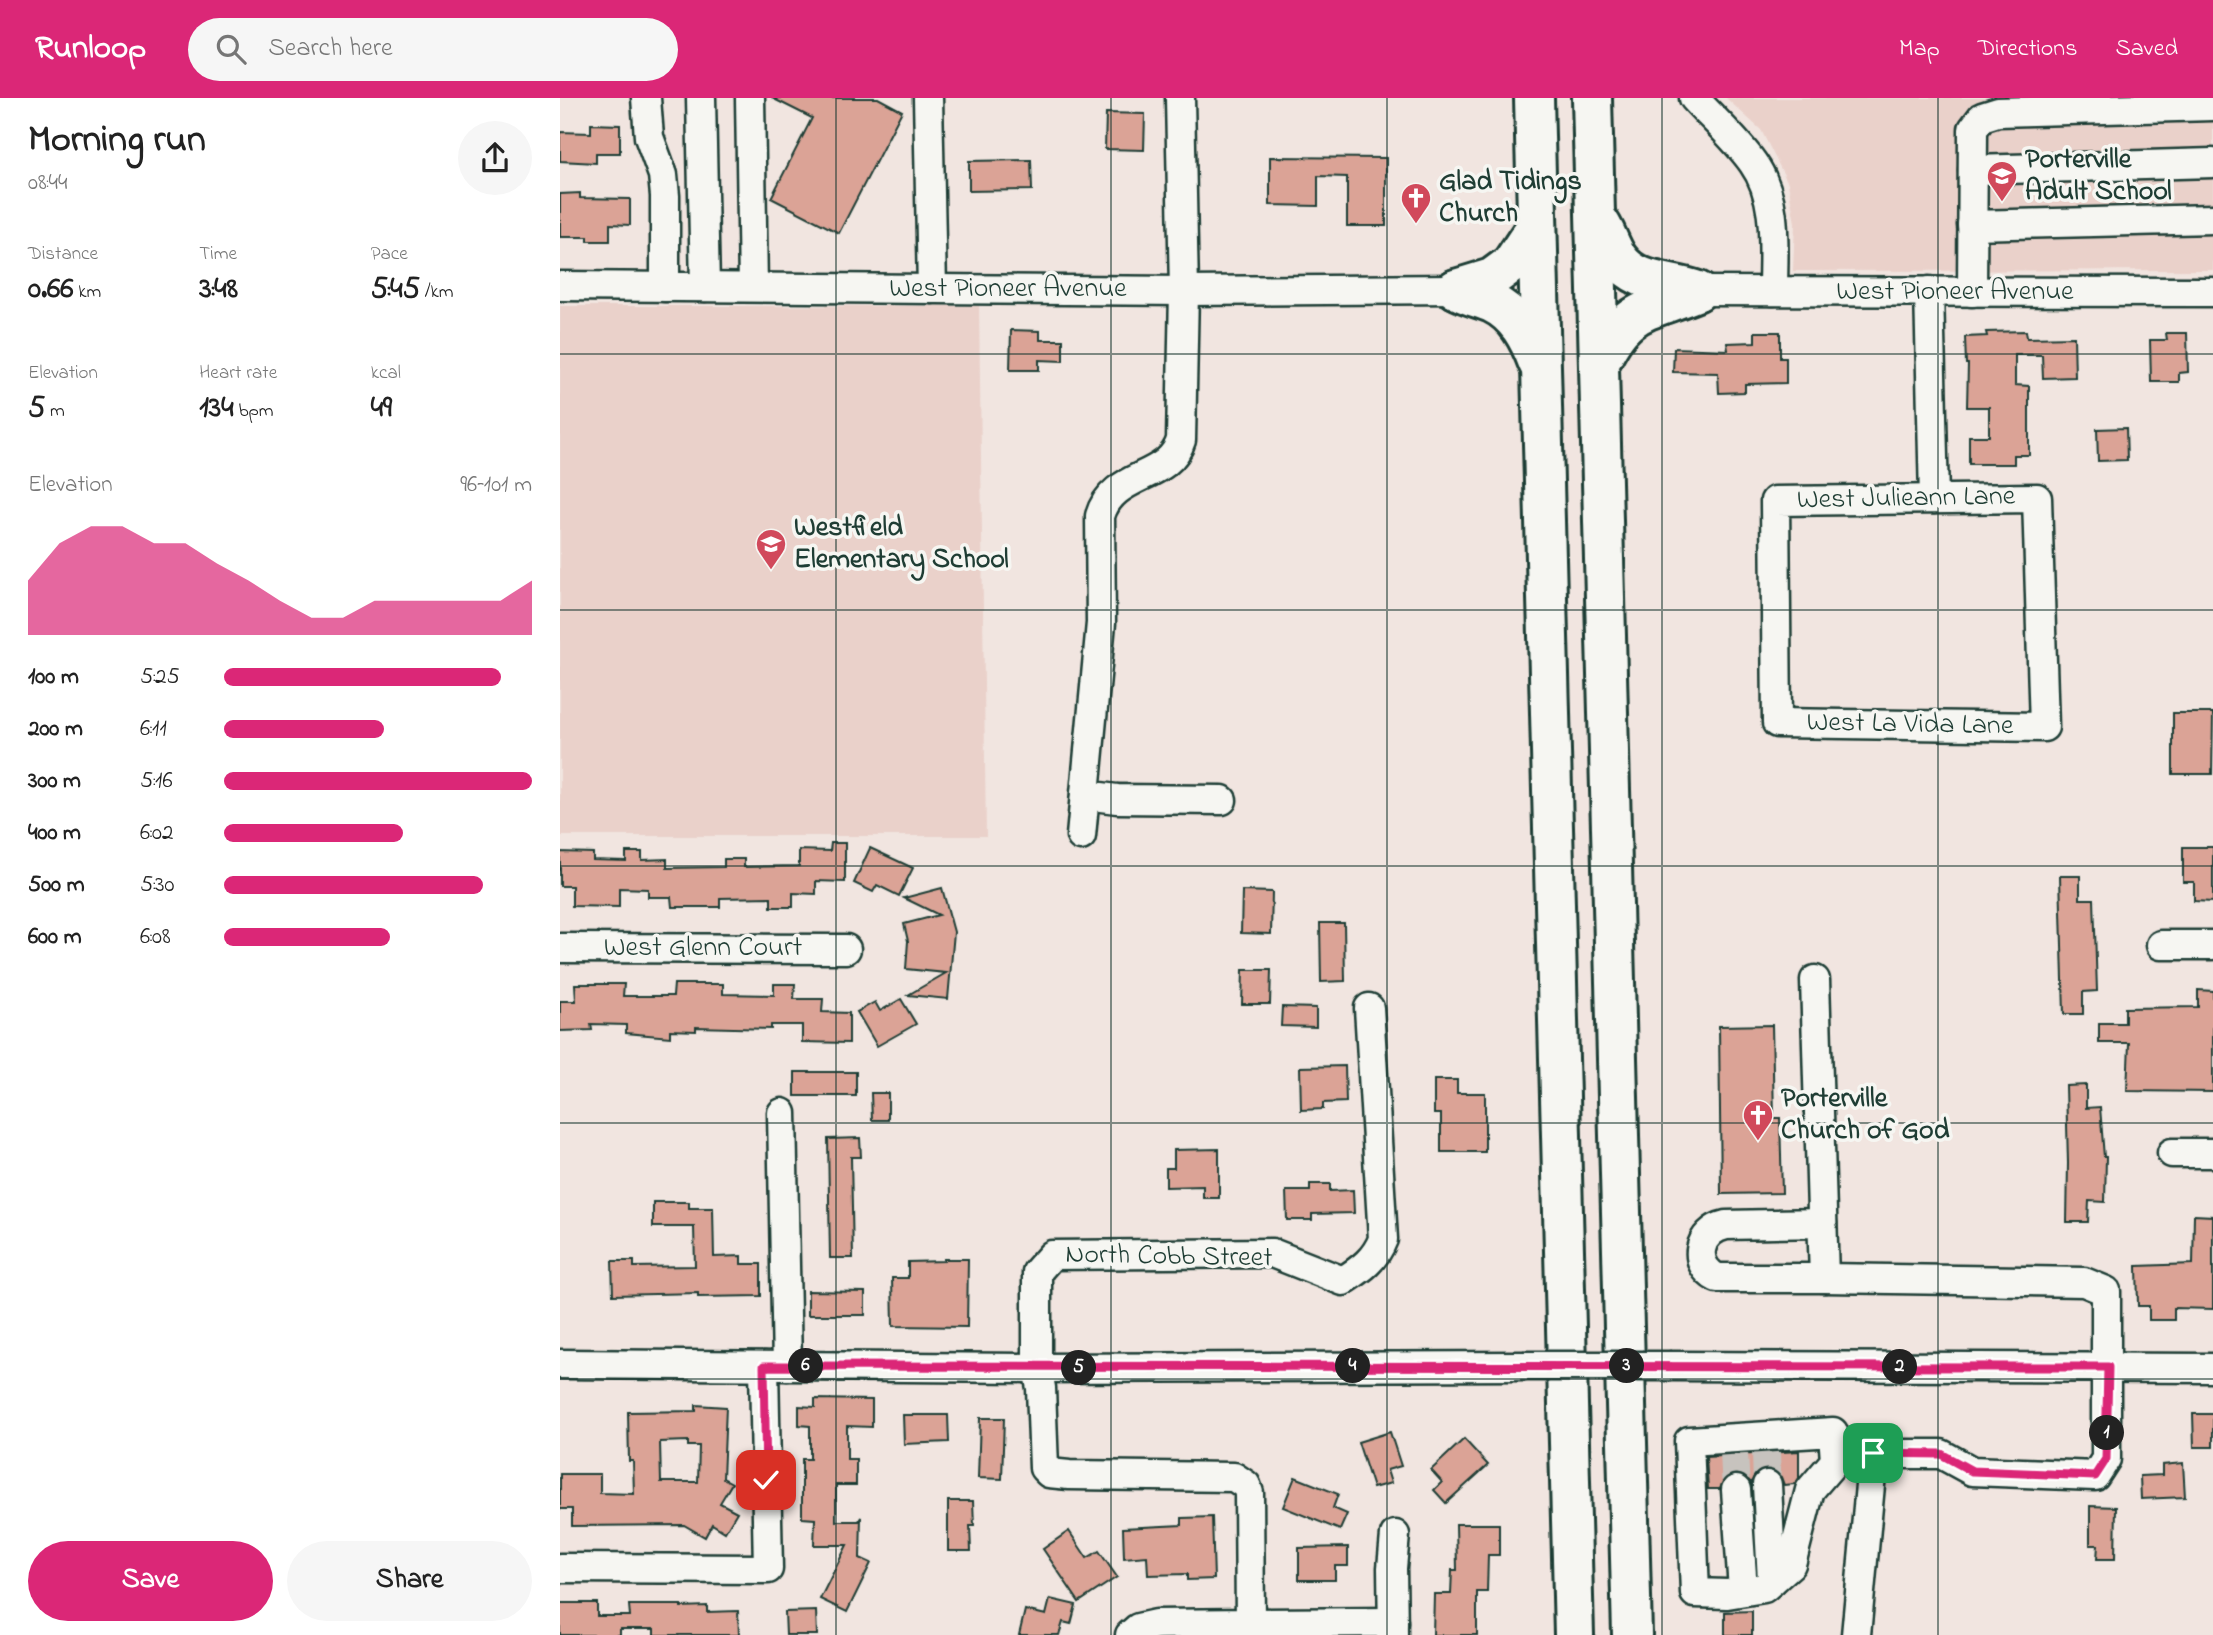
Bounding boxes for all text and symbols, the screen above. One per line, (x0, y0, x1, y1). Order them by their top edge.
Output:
search box (188, 18, 678, 81)
text: Runloop (35, 25, 146, 73)
icon: search (212, 30, 250, 68)
text: Search here (268, 30, 393, 68)
text: Map (1899, 32, 1940, 67)
text: Directions (1978, 32, 2077, 67)
text: Saved (2115, 32, 2178, 67)
text: Morning run (28, 113, 206, 169)
button: share (458, 121, 532, 195)
place label: Porterville Adult School (2025, 140, 2172, 213)
school or university icon: Porterville Adult School (1985, 159, 2019, 203)
place label: Glad Tidings Church (1439, 162, 1582, 235)
text: 08:44 (28, 167, 67, 200)
church icon: Glad Tidings Church (1399, 181, 1433, 225)
text: Distance (28, 241, 98, 268)
text: Time (199, 241, 237, 268)
text: Pace (371, 241, 408, 268)
text: 0.66 (28, 268, 73, 312)
text: 3:48 (199, 268, 238, 312)
text: 5:45 (371, 268, 420, 312)
street label: West Pioneer Avenue (889, 269, 1127, 310)
street label: West Pioneer Avenue (1836, 272, 2074, 313)
text: km (73, 279, 101, 306)
text: /km (420, 279, 454, 306)
text: Elevation (28, 360, 98, 387)
text: Heart rate (199, 360, 277, 387)
text: kcal (371, 360, 401, 387)
text: 5 (28, 387, 45, 431)
text: 134 (199, 387, 234, 431)
text: 49 (371, 387, 392, 431)
text: m (45, 398, 65, 425)
text: bpm (234, 398, 274, 425)
text: Elevation (28, 469, 113, 502)
text: 96–101 m (460, 469, 532, 502)
street label: West Julieann Lane (1796, 477, 2016, 521)
place label: Westfield Elementary School (794, 508, 1009, 581)
school or university icon: Westfield Elementary School (754, 527, 788, 571)
text: 100 m (28, 661, 79, 694)
text: 5:25 (140, 661, 180, 694)
street label: West La Vida Lane (1806, 703, 2014, 747)
text: 200 m (28, 713, 83, 746)
text: 6:11 (140, 713, 167, 746)
text: 300 m (28, 765, 81, 798)
text: 5:16 (140, 765, 173, 798)
text: 400 m (28, 817, 81, 850)
text: 6:02 (140, 817, 173, 850)
text: 500 m (28, 869, 85, 902)
text: 5:30 (140, 869, 175, 902)
text: 600 m (28, 921, 82, 954)
text: 6:08 (140, 921, 171, 954)
street label: West Glenn Court (604, 928, 802, 969)
place label: Porterville Church of God (1781, 1079, 1950, 1152)
church icon: Porterville Church of God (1741, 1098, 1775, 1142)
street label: North Cobb Street (1065, 1235, 1273, 1279)
pin: 6 (789, 1348, 824, 1384)
pin: 4 (1336, 1348, 1370, 1384)
pin: 3 (1610, 1348, 1644, 1384)
pin: 5 (1062, 1350, 1096, 1386)
pin: 2 (1882, 1350, 1918, 1384)
text: 6 (801, 1352, 810, 1379)
text: 4 (1349, 1352, 1356, 1379)
text: 3 (1623, 1352, 1630, 1379)
text: 2 (1895, 1353, 1904, 1380)
text: 5 (1073, 1354, 1084, 1381)
pin: 1 (2090, 1416, 2124, 1450)
text: 1 (2103, 1419, 2110, 1446)
pin (1843, 1423, 1903, 1483)
icon: arrive (1854, 1434, 1892, 1472)
pin (736, 1450, 796, 1510)
icon: check (747, 1461, 785, 1499)
button: Save (28, 1541, 273, 1621)
button: Share (287, 1541, 532, 1621)

